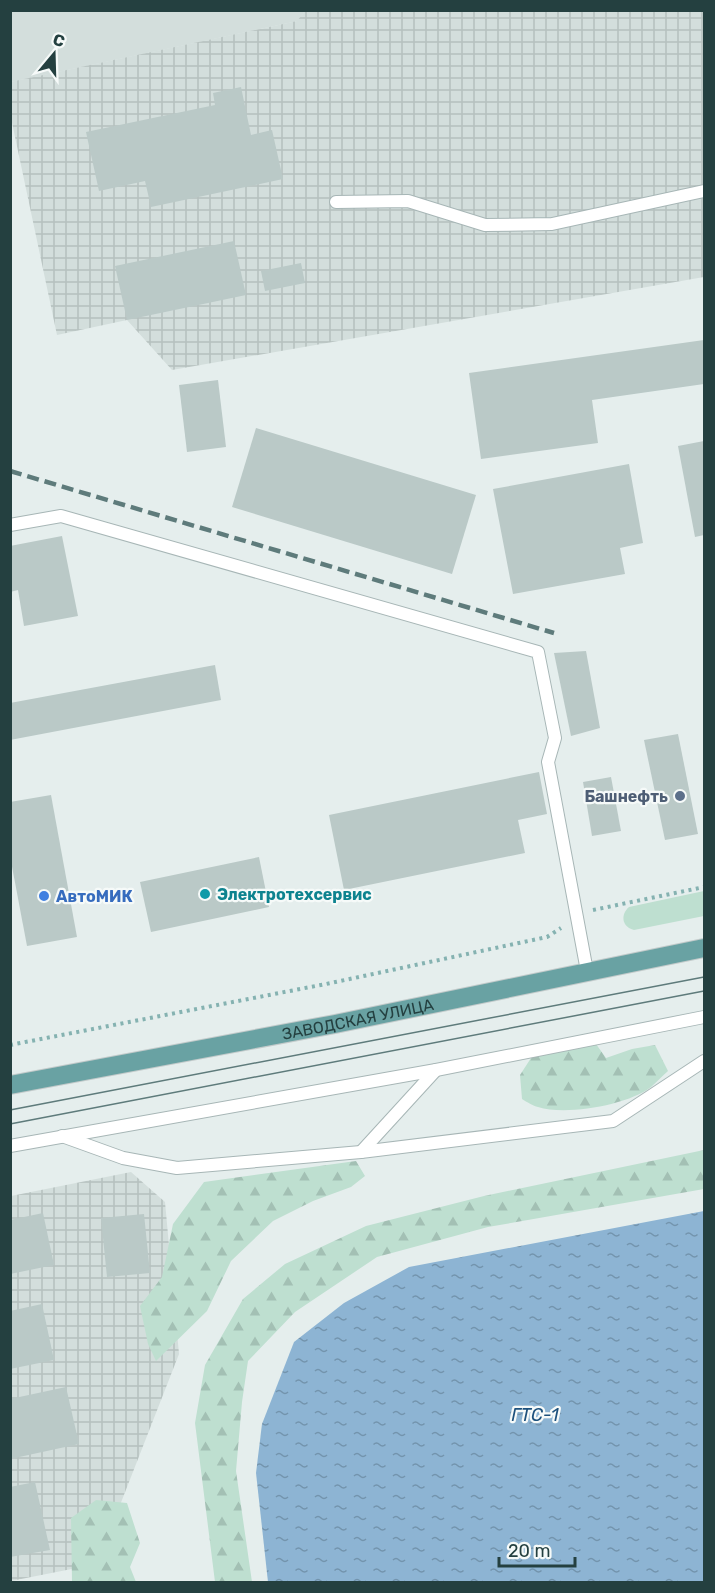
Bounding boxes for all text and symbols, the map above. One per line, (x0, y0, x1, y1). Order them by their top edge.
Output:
north arrow (24, 24, 84, 84)
text: С (50, 29, 67, 51)
place label: Башнефть (584, 787, 668, 806)
marker: Башнефть (673, 789, 687, 803)
place label: Электротехсервис (217, 885, 372, 904)
place label: АвтоМИК (56, 887, 133, 906)
marker: Электротехсервис (198, 887, 212, 901)
marker: АвтоМИК (37, 889, 51, 903)
street label: ЗАВОДСКАЯ УЛИЦА (280, 994, 436, 1043)
water label: ГТС-1 (511, 1404, 559, 1426)
scale bar (499, 1530, 576, 1568)
text: 20 m (508, 1540, 550, 1562)

